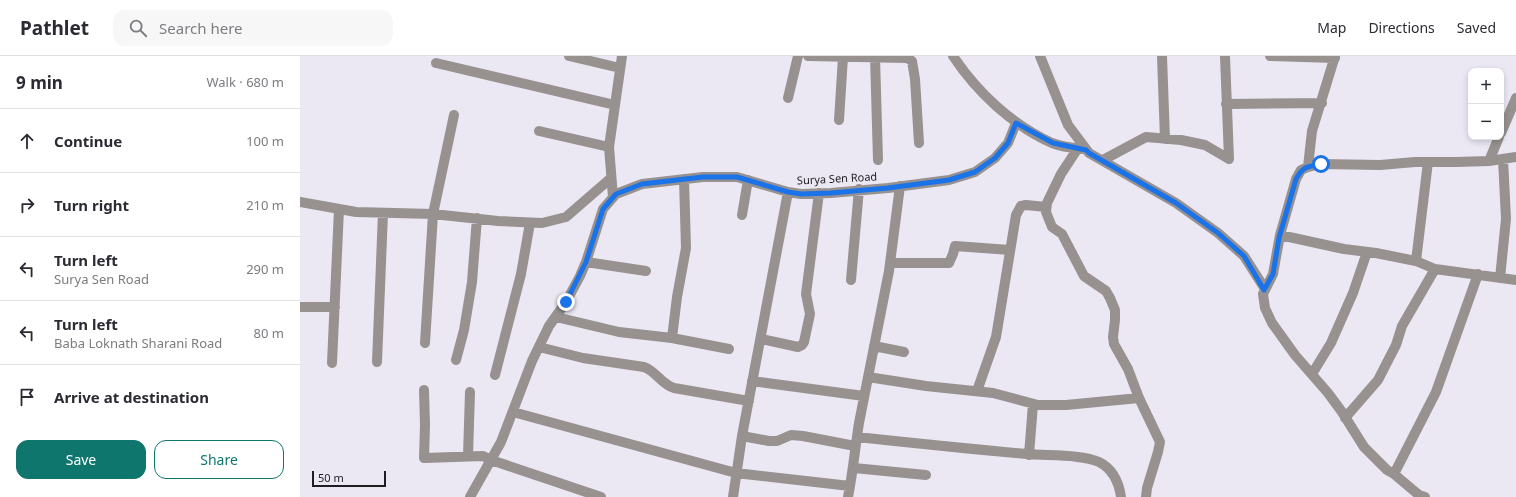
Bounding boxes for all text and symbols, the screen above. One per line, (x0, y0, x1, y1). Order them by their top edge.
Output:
search box (113, 10, 393, 46)
text: Pathlet (20, 15, 89, 41)
icon: search (127, 17, 149, 39)
text: Search here (159, 18, 243, 38)
text: Map (1317, 18, 1346, 37)
text: Directions (1368, 18, 1435, 37)
text: Saved (1457, 18, 1496, 37)
map controls (1468, 68, 1504, 140)
button: + (1468, 68, 1504, 104)
text: 9 min (16, 71, 63, 94)
text: Walk · 680 m (206, 73, 284, 91)
button: − (1468, 104, 1504, 140)
icon: ahead (16, 130, 38, 152)
text: Continue (54, 131, 122, 151)
text: 100 m (246, 132, 284, 150)
route start (1312, 155, 1330, 173)
street label: Surya Sen Road (796, 168, 878, 188)
icon: right (16, 194, 38, 216)
text: Turn right (54, 195, 129, 215)
text: 210 m (246, 196, 284, 214)
text: Turn left (54, 250, 118, 270)
icon: left (16, 258, 38, 280)
text: 290 m (246, 260, 284, 278)
text: Surya Sen Road (54, 270, 149, 288)
route end (557, 293, 575, 311)
text: Turn left (54, 314, 118, 334)
icon: left (16, 322, 38, 344)
text: 80 m (254, 324, 284, 342)
text: Baba Loknath Sharani Road (54, 334, 222, 352)
icon: arrive (16, 386, 38, 408)
text: Arrive at destination (54, 387, 209, 407)
button: Save (16, 440, 146, 479)
button: Share (154, 440, 284, 479)
scale bar (312, 469, 386, 488)
text: 50 m (318, 470, 344, 485)

